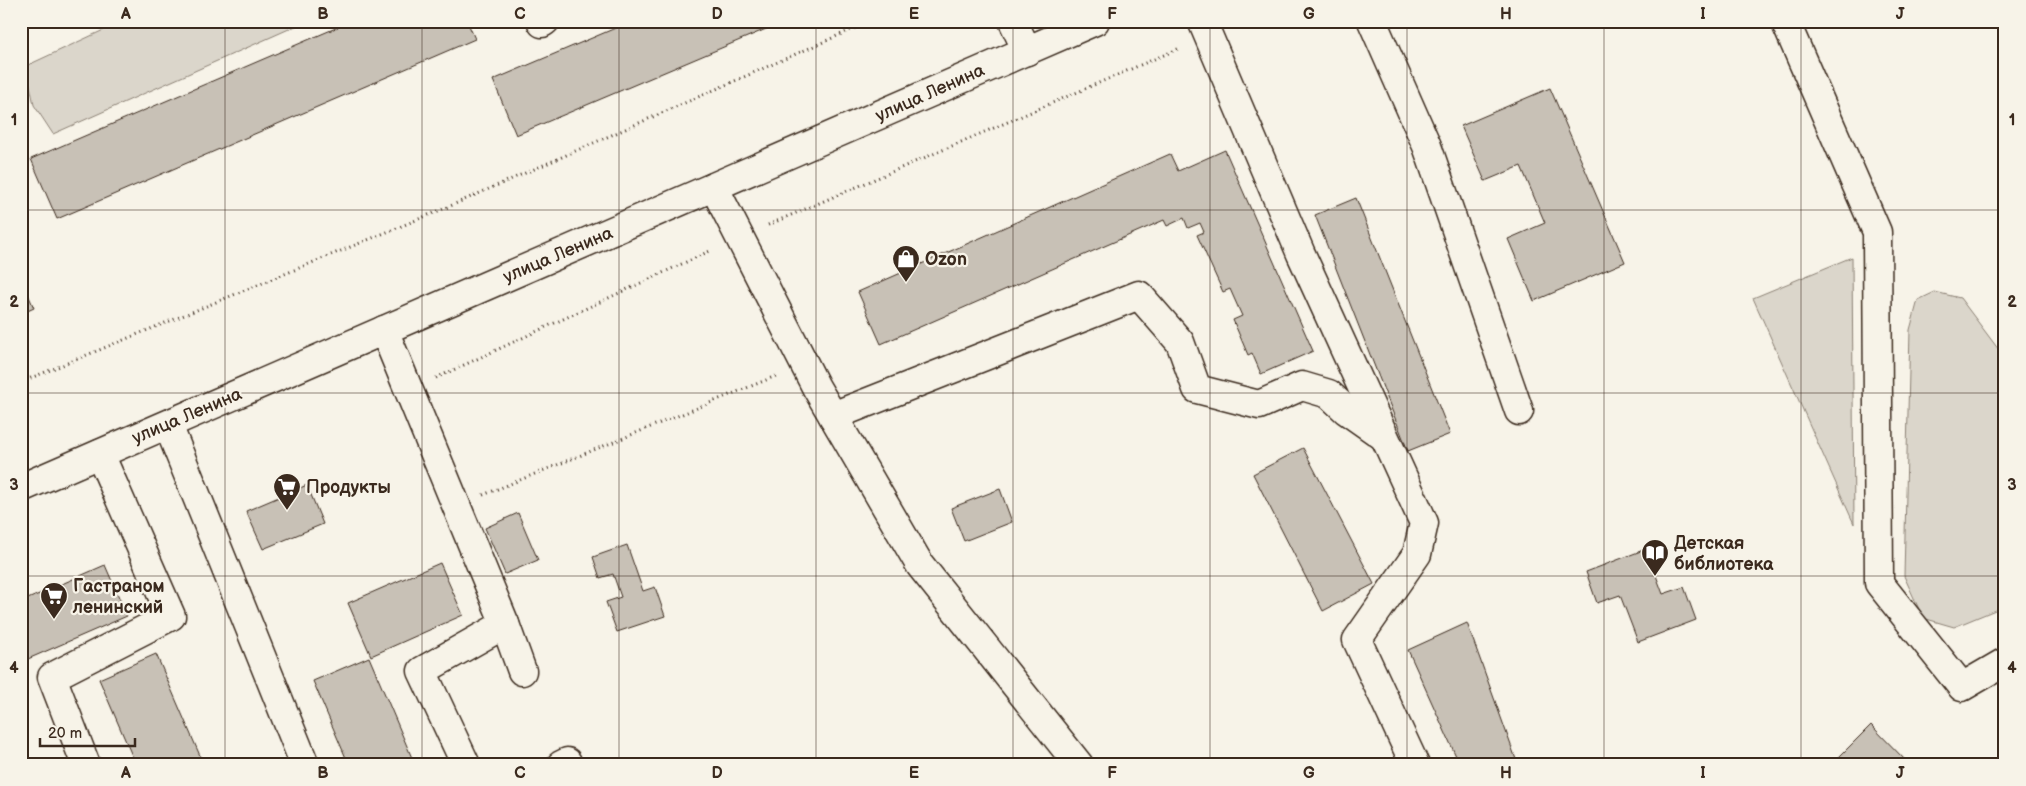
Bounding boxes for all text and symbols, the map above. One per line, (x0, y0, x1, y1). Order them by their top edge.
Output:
text: A (120, 5, 131, 24)
text: B (317, 5, 329, 24)
text: C (514, 5, 526, 24)
text: D (711, 5, 723, 24)
text: E (909, 5, 919, 24)
text: F (1107, 5, 1117, 24)
text: G (1303, 5, 1315, 24)
text: H (1500, 5, 1512, 24)
text: I (1700, 5, 1706, 24)
text: J (1896, 5, 1905, 24)
street label: улица Ленина (872, 59, 988, 126)
text: 1 (11, 111, 17, 130)
text: 1 (2009, 111, 2015, 130)
street label: улица Ленина (500, 222, 616, 288)
shop icon: Ozon (891, 244, 921, 283)
place label: Ozon (925, 249, 967, 270)
text: 2 (9, 293, 19, 312)
text: 2 (2007, 293, 2017, 312)
street label: улица Ленина (129, 383, 245, 449)
supermarket icon: Продукты (272, 472, 302, 511)
text: 3 (9, 476, 19, 495)
text: 3 (2007, 476, 2017, 495)
place label: Продукты (306, 477, 391, 498)
place label: Детская библиотека (1674, 533, 1774, 575)
library icon: Детская библиотека (1640, 538, 1670, 577)
place label: Гастраном ленинский (72, 576, 165, 618)
supermarket icon: Гастраном ленинский (39, 581, 69, 620)
text: 4 (9, 659, 19, 678)
text: 4 (2007, 659, 2017, 678)
scale bar (40, 716, 135, 748)
text: 20 m (48, 724, 82, 743)
text: A (120, 764, 131, 783)
text: B (317, 764, 329, 783)
text: C (514, 764, 526, 783)
text: D (711, 764, 723, 783)
text: E (909, 764, 919, 783)
text: F (1107, 764, 1117, 783)
text: G (1303, 764, 1315, 783)
text: H (1500, 764, 1512, 783)
text: I (1700, 764, 1706, 783)
text: J (1896, 764, 1905, 783)

